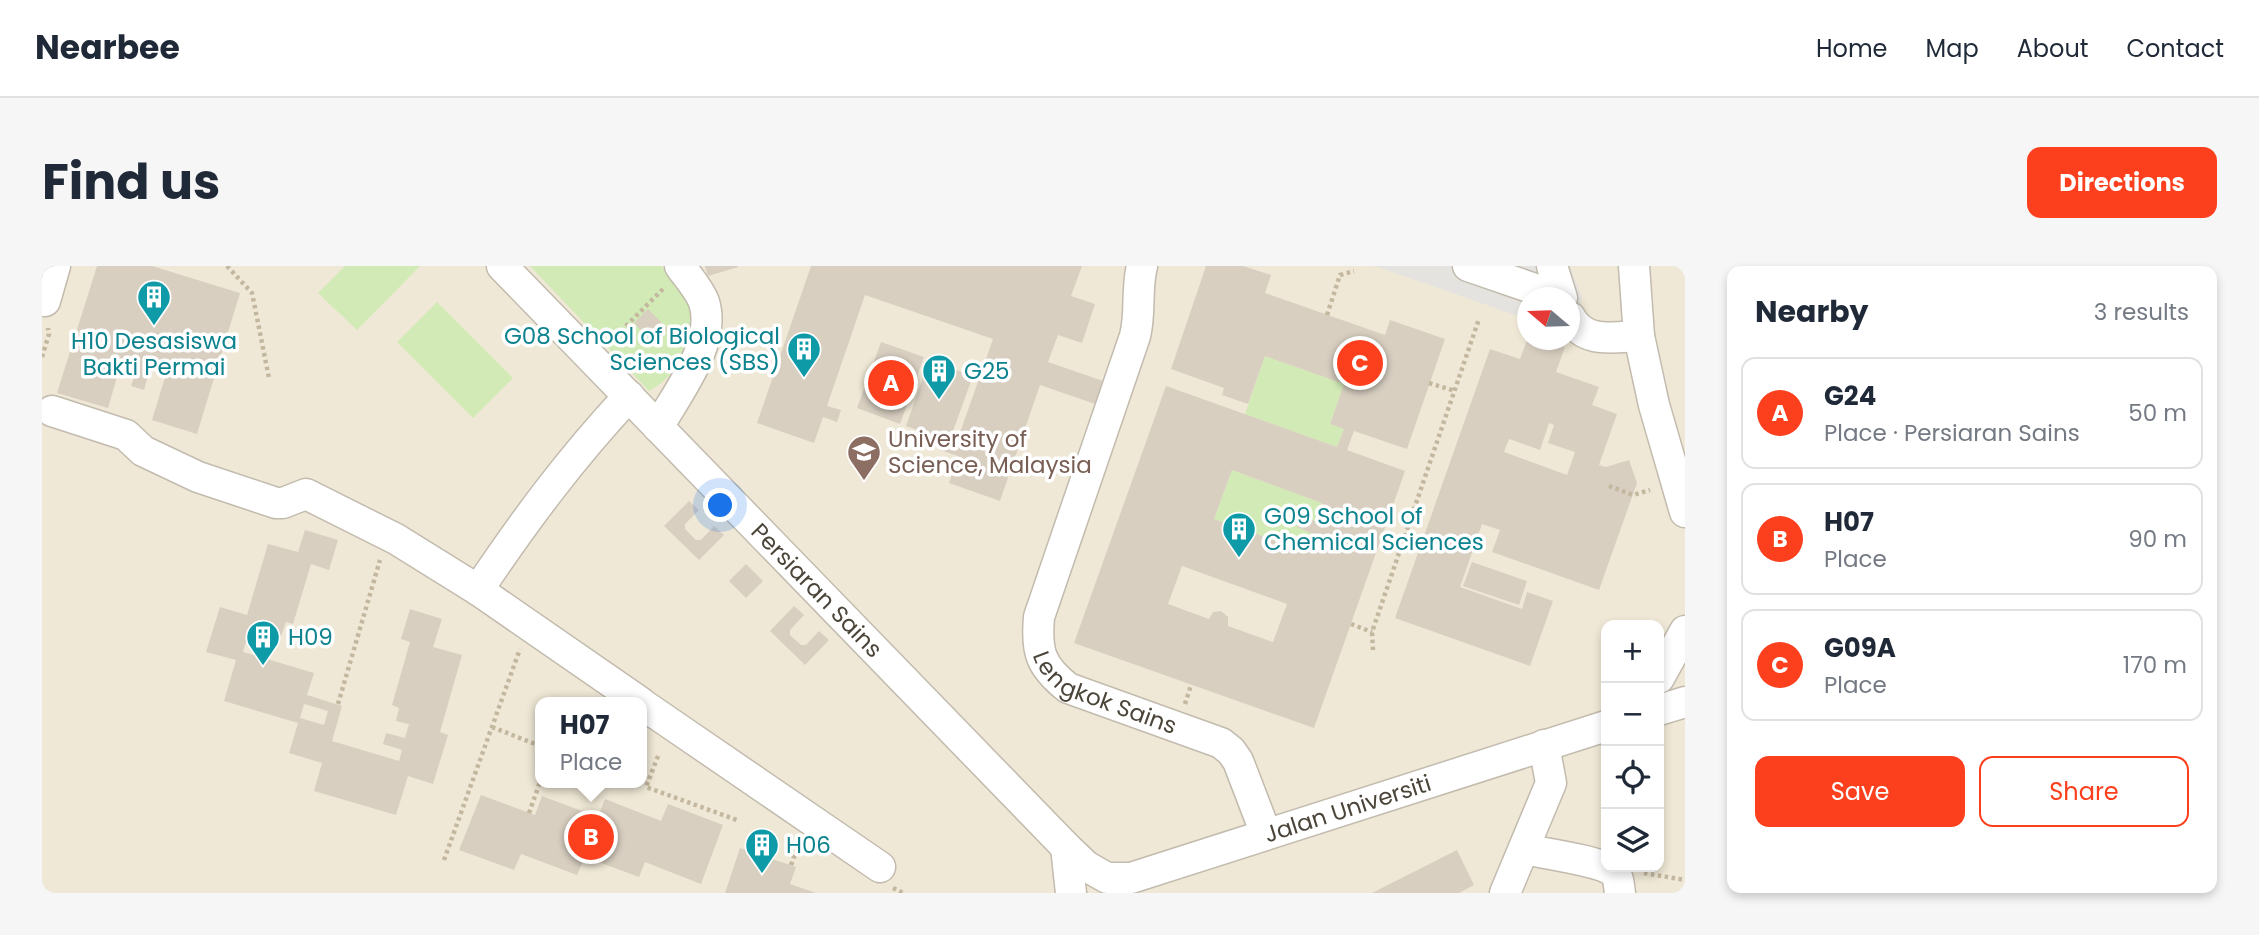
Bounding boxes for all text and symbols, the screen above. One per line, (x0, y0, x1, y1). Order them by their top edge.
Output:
text: Nearbee (35, 24, 180, 71)
text: Home (1816, 32, 1888, 65)
text: Map (1926, 32, 1979, 65)
text: About (2017, 32, 2088, 65)
text: Contact (2126, 32, 2224, 65)
button: Directions (2027, 147, 2217, 218)
text: Find us (42, 148, 220, 216)
building icon: H10 Desasiswa Bakti Permai (135, 278, 173, 327)
north arrow (1517, 287, 1580, 350)
text: Nearby (1755, 290, 1869, 333)
text: 3 results (2094, 296, 2189, 328)
place label: G08 School of Biological Sciences (SBS) (504, 320, 780, 378)
place label: H10 Desasiswa Bakti Permai (71, 325, 237, 383)
building icon: G08 School of Biological Sciences (SBS) (785, 330, 823, 379)
pin: C (1337, 337, 1383, 389)
building icon: G25 (920, 352, 958, 401)
place label: G25 (964, 355, 1010, 387)
pin: A (868, 357, 914, 409)
text: G24 (1824, 378, 1876, 414)
text: A (1772, 397, 1788, 429)
text: 50 m (2128, 397, 2187, 429)
text: Place · Persiaran Sains (1824, 417, 2080, 449)
place label: University of Science, Malaysia (888, 423, 1092, 481)
school or university icon: University of Science, Malaysia (845, 433, 883, 482)
your location (703, 488, 737, 522)
place label: G09 School of Chemical Sciences (1264, 500, 1484, 558)
text: H07 (1824, 504, 1874, 540)
building icon: G09 School of Chemical Sciences (1220, 510, 1258, 559)
street label: Persiaran Sains (744, 516, 890, 665)
text: B (1772, 523, 1788, 555)
text: 90 m (2128, 523, 2187, 555)
text: Place (1824, 543, 1887, 575)
building icon: H09 (244, 618, 282, 667)
map controls (1601, 620, 1664, 872)
button: + (1601, 620, 1664, 683)
place label: H09 (288, 621, 333, 653)
text: G09A (1824, 630, 1896, 666)
street label: Lengkok Sains (1025, 646, 1181, 742)
text: C (1771, 649, 1789, 681)
text: 170 m (2123, 649, 2187, 681)
text: Place (1824, 669, 1887, 701)
button: − (1601, 683, 1664, 746)
popup (535, 697, 647, 788)
text: H07 (560, 707, 610, 743)
text: Place (560, 746, 622, 778)
button: locate (1601, 746, 1664, 809)
button: Save (1755, 756, 1965, 827)
button: Share (1979, 756, 2189, 827)
street label: Jalan Universiti (1260, 767, 1435, 850)
button: layers (1601, 809, 1664, 872)
pin: B (568, 811, 614, 863)
building icon: H06 (743, 826, 781, 875)
place label: H06 (786, 829, 831, 861)

